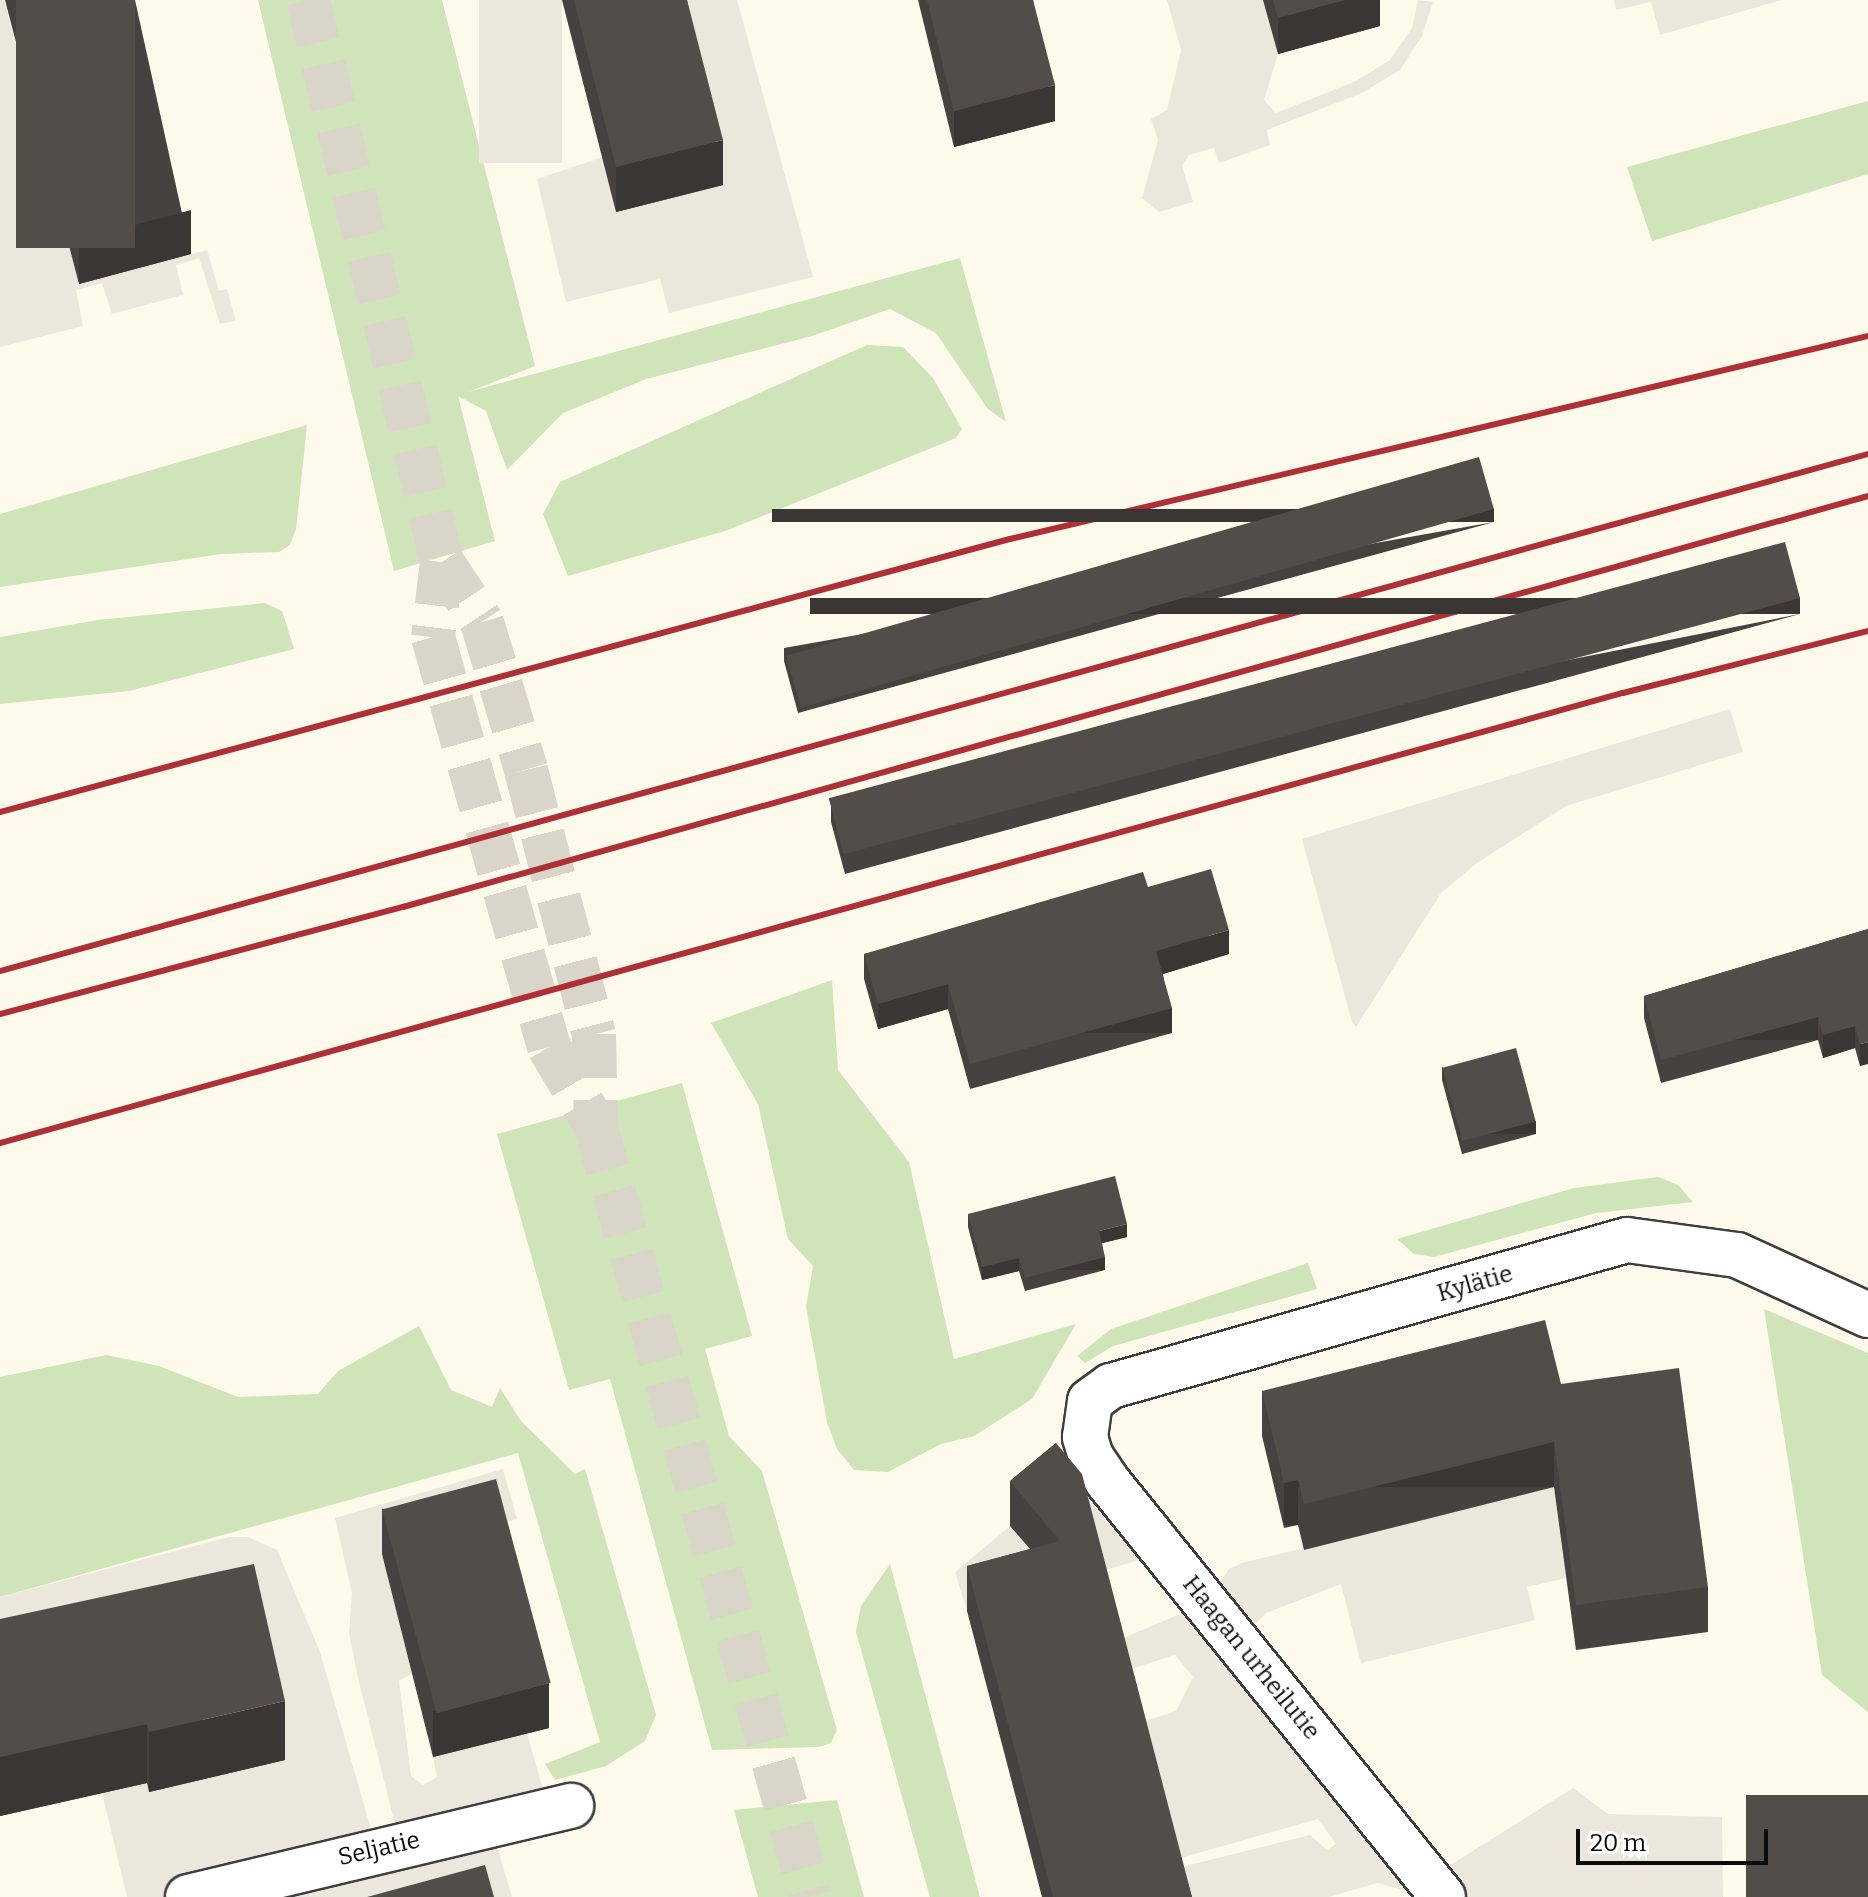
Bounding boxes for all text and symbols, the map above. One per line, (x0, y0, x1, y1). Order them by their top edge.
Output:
street label: Kylätie (1434, 1260, 1516, 1308)
street label: Haagan urheilutie (1176, 1570, 1326, 1746)
scale bar (1580, 1813, 1772, 1863)
street label: Seljatie (335, 1826, 423, 1872)
text: 20 m (1590, 1829, 1646, 1857)

